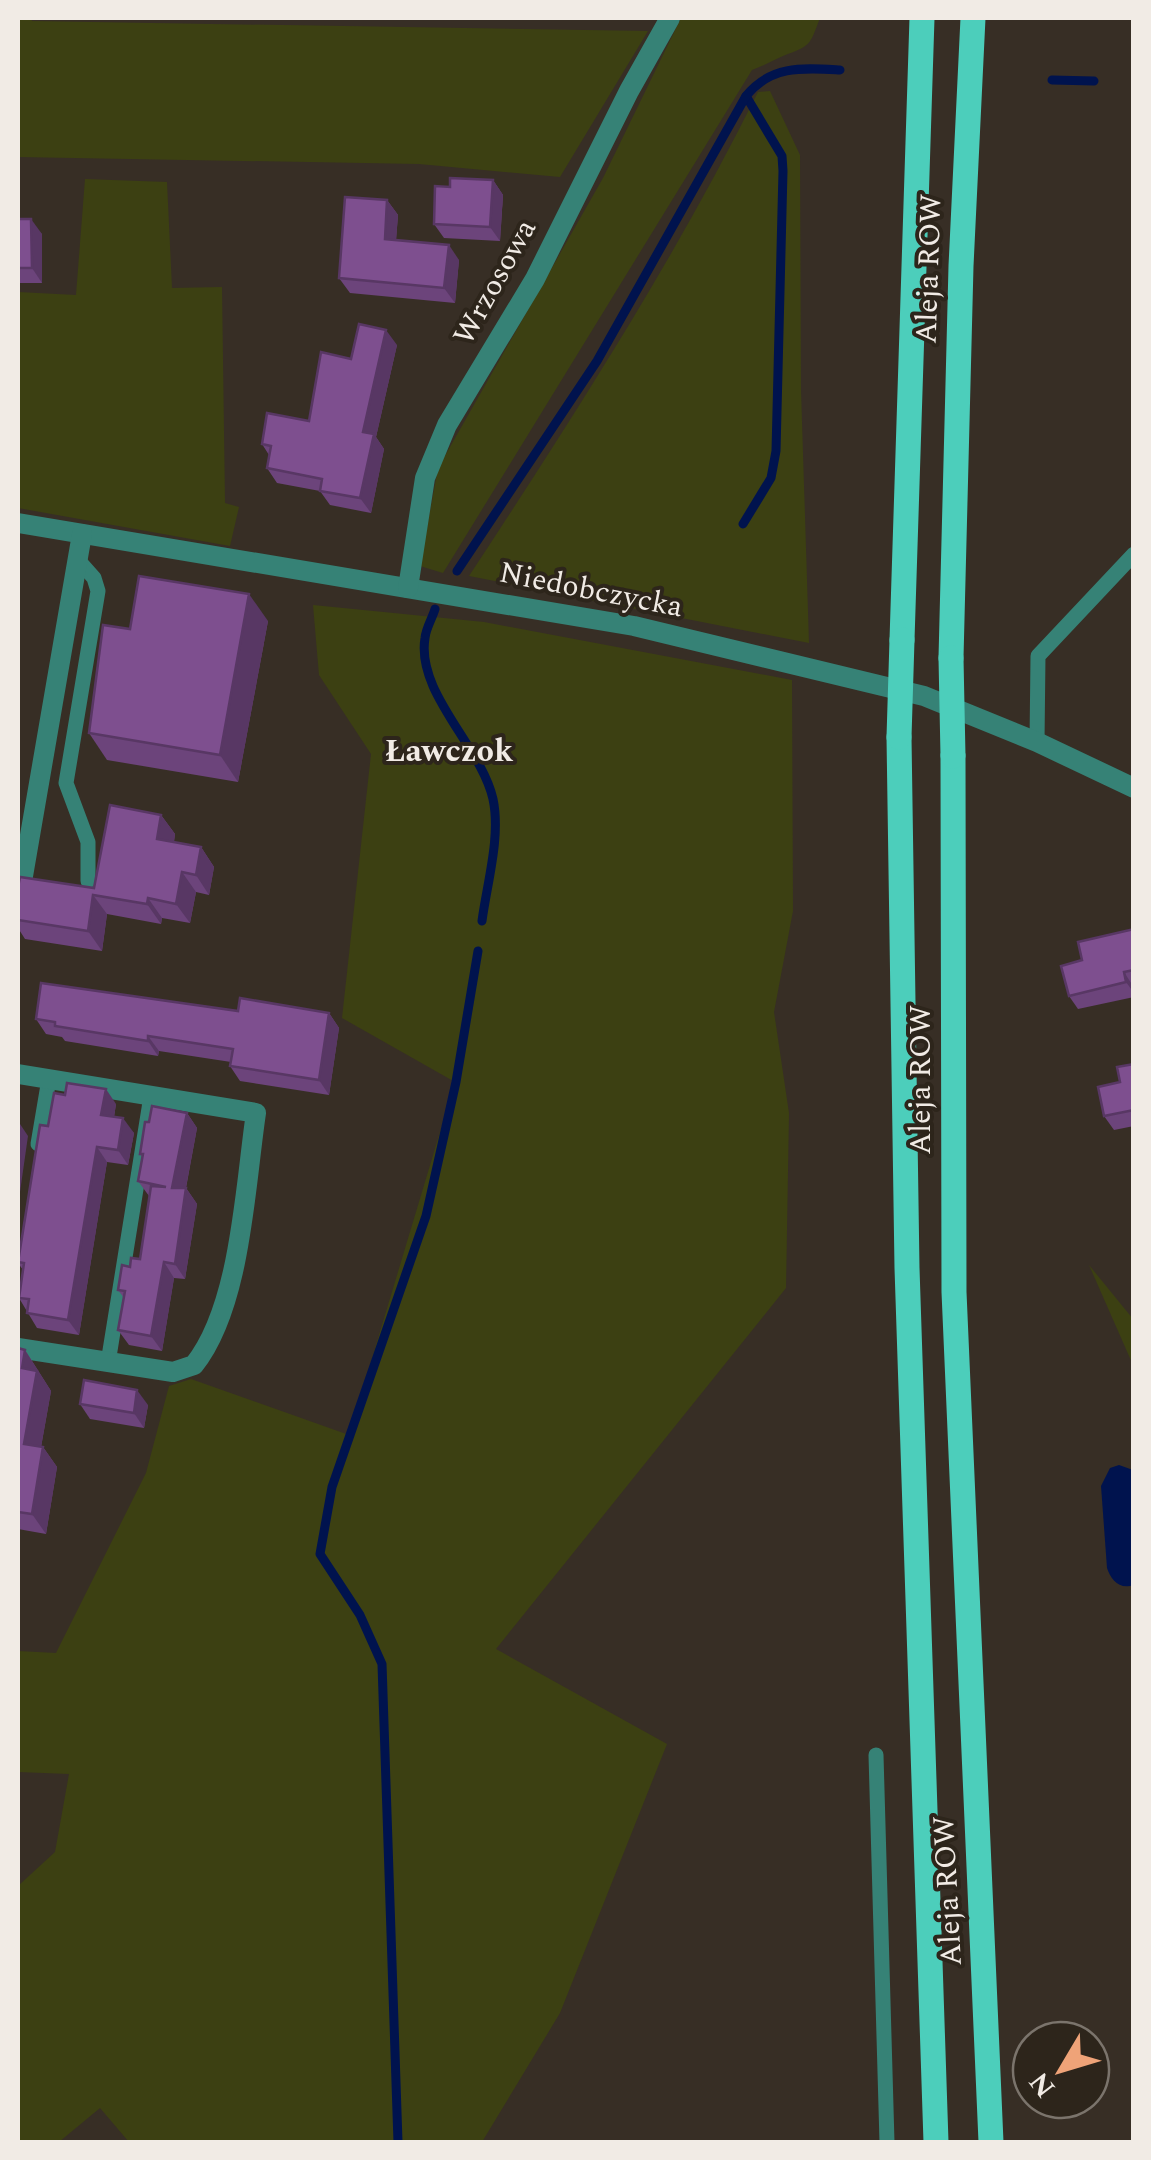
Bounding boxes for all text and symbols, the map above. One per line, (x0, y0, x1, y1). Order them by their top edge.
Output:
street label: Aleja ROW (903, 193, 955, 345)
street label: Wrzosowa (441, 210, 549, 353)
street label: Niedobczycka (495, 550, 687, 630)
district label: Ławczok (385, 727, 514, 776)
street label: Aleja ROW (898, 1005, 944, 1155)
street label: Aleja ROW (921, 1815, 975, 1967)
north arrow (1011, 2020, 1111, 2120)
text: N (1019, 2062, 1066, 2107)

